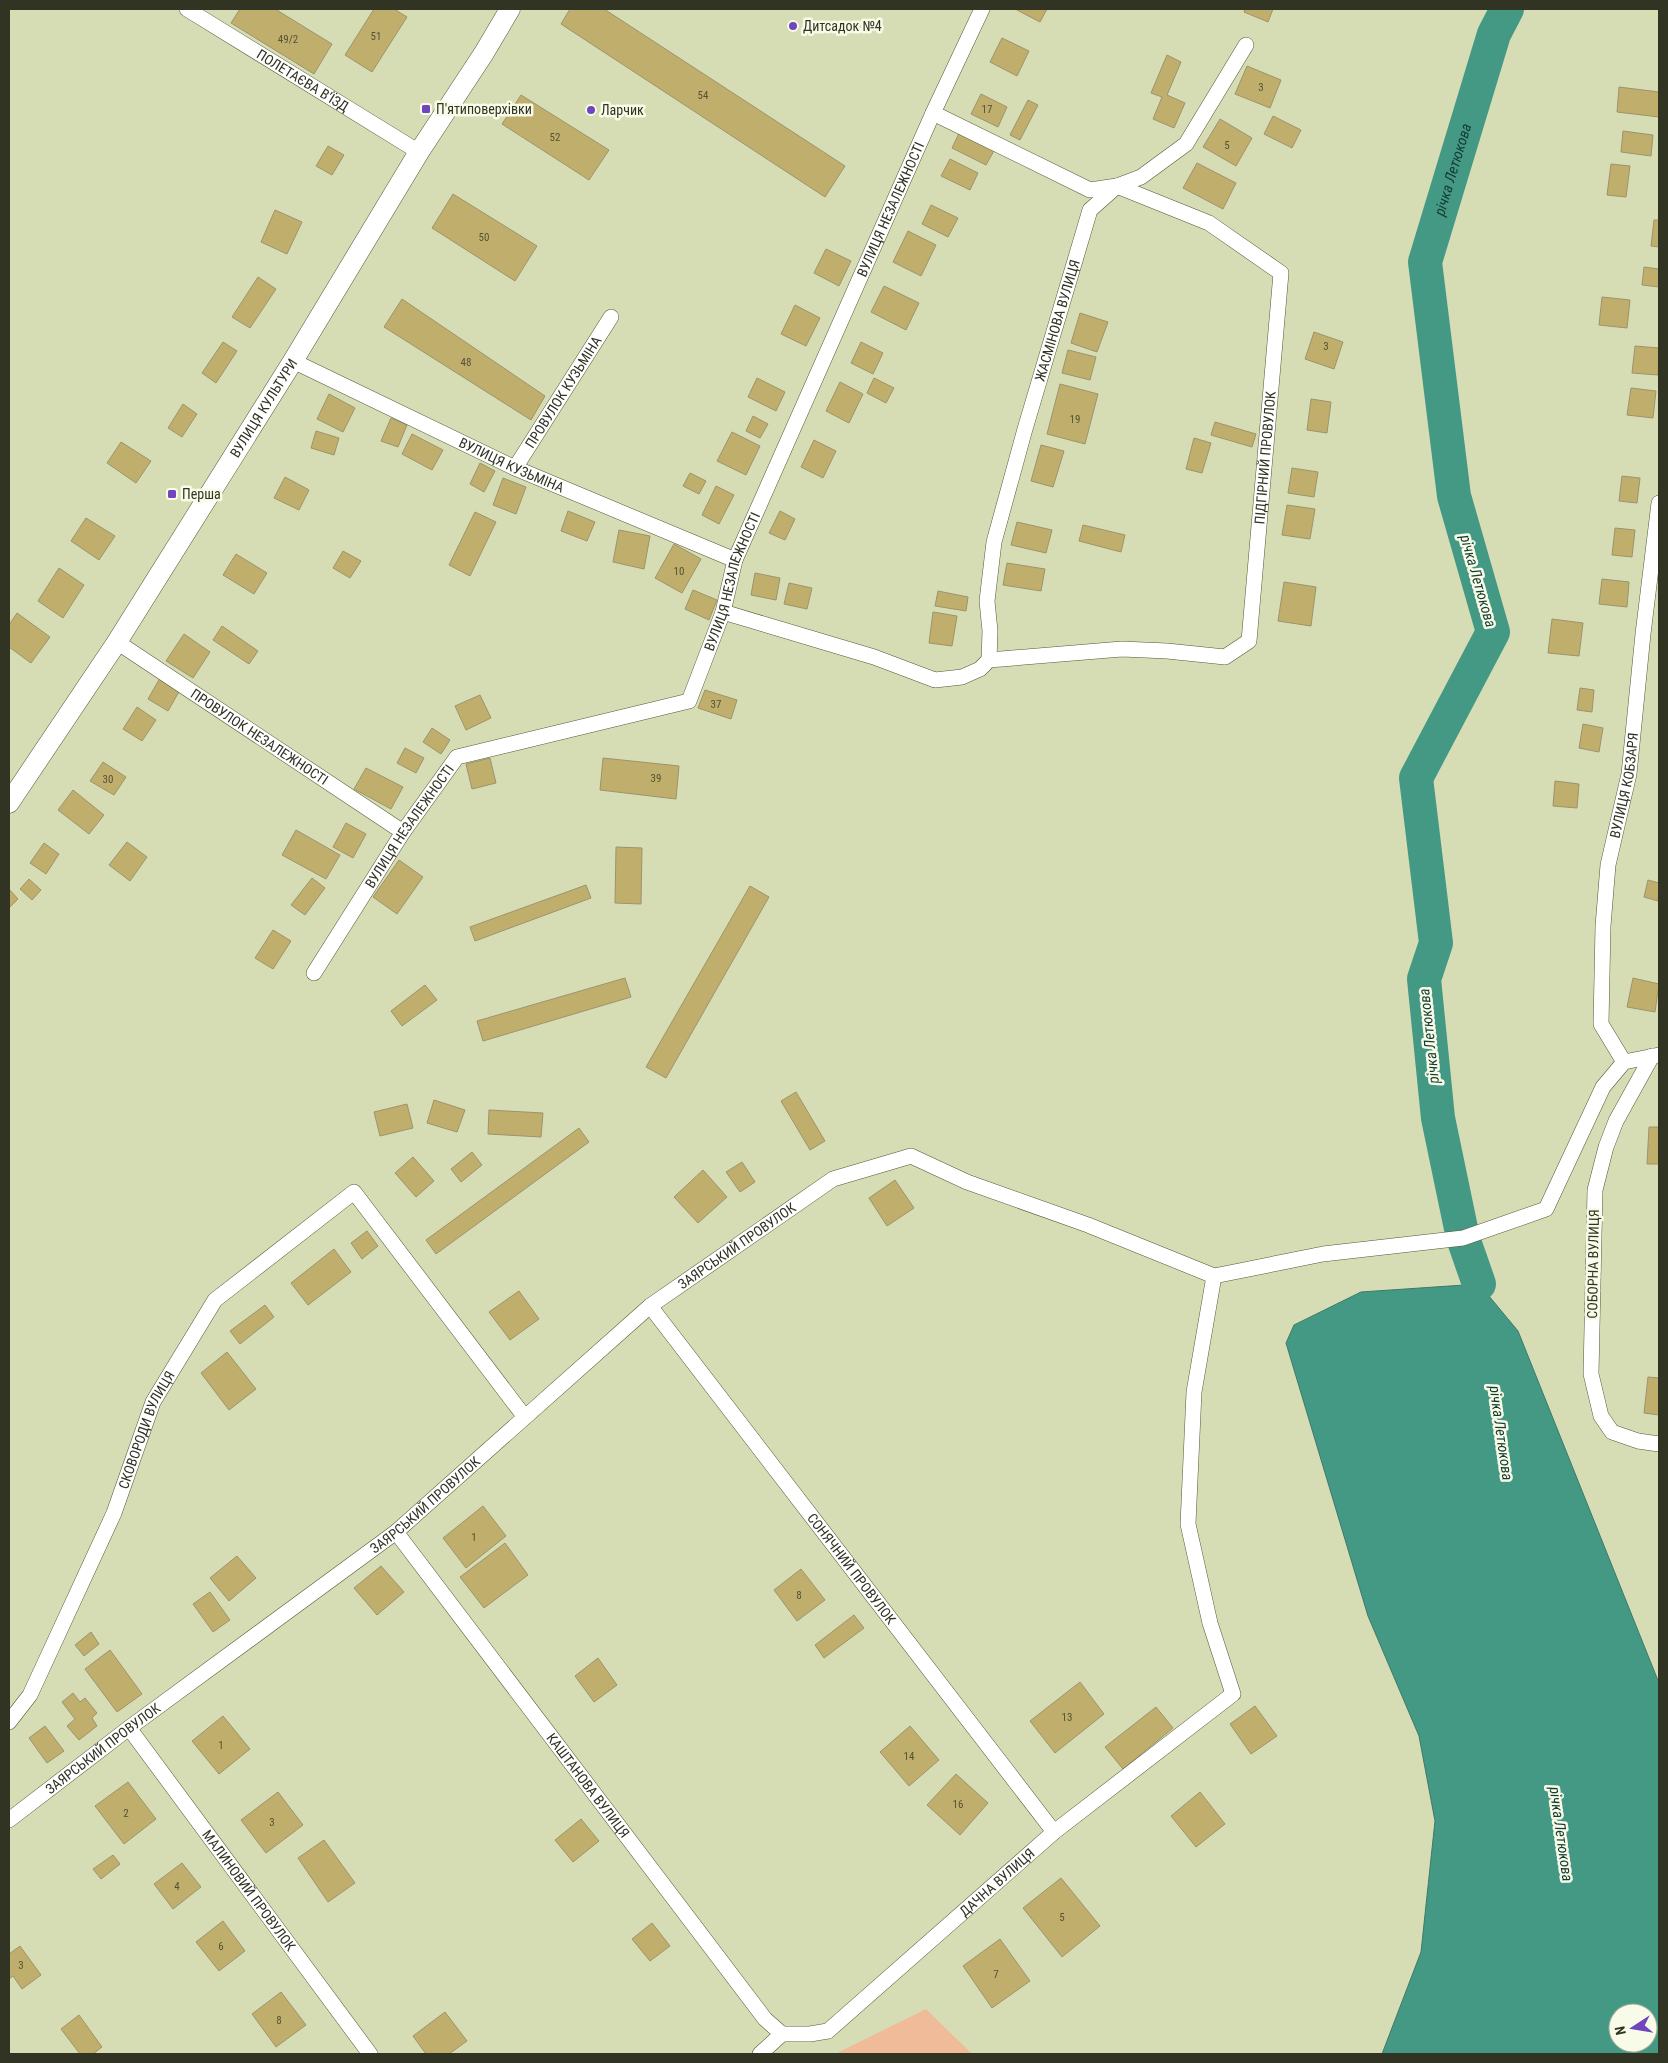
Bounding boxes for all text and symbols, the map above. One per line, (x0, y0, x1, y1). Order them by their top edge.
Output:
place label: Дитсадок №4 (803, 18, 882, 34)
marker: Дитсадок №4 (787, 20, 799, 32)
house number: 51 (371, 30, 381, 43)
house number: 49/2 (278, 33, 298, 46)
street label: ПОЛЕТАЄВА В’ЇЗД (254, 46, 352, 115)
house number: 3 (1258, 81, 1264, 94)
house number: 54 (698, 89, 709, 102)
place label: П'ятиповерхівки (436, 101, 532, 117)
place label: Ларчик (601, 102, 644, 118)
marker: П'ятиповерхівки (420, 103, 432, 115)
house number: 17 (982, 103, 992, 116)
marker: Ларчик (585, 104, 597, 116)
water label: річка Летюкова (1430, 121, 1475, 219)
house number: 52 (550, 131, 560, 144)
street label: ВУЛИЦЯ НЕЗАЛЕЖНОСТІ (854, 139, 927, 279)
house number: 5 (1224, 139, 1230, 152)
house number: 50 (479, 231, 489, 244)
street label: ЖАСМІНОВА ВУЛИЦЯ (1032, 258, 1083, 383)
street label: ПРОВУЛОК КУЗЬМІНА (522, 333, 605, 451)
house number: 3 (1323, 340, 1329, 353)
street label: ВУЛИЦЯ КУЛЬТУРИ (227, 356, 300, 460)
house number: 48 (461, 356, 471, 369)
street label: ПІДГІРНИЙ ПРОВУЛОК (1251, 390, 1279, 525)
house number: 19 (1070, 413, 1080, 426)
street label: ВУЛИЦЯ КУЗЬМІНА (456, 434, 566, 496)
place label: Перша (182, 486, 221, 502)
marker: Перша (166, 488, 178, 500)
street label: ВУЛИЦЯ НЕЗАЛЕЖНОСТІ (701, 510, 763, 653)
water label: річка Летюкова (1456, 532, 1500, 629)
house number: 10 (674, 565, 684, 578)
street label: ПРОВУЛОК НЕЗАЛЕЖНОСТІ (188, 685, 331, 788)
house number: 37 (711, 698, 721, 711)
street label: ВУЛИЦЯ КОБЗАРЯ (1606, 732, 1641, 840)
street label: ВУЛИЦЯ НЕЗАЛЕЖНОСТІ (362, 762, 457, 891)
house number: 39 (651, 772, 661, 785)
house number: 30 (103, 773, 113, 786)
water label: річка Летюкова (1415, 988, 1443, 1085)
street label: ЗАЯРСЬКИЙ ПРОВУЛОК (675, 1199, 799, 1292)
street label: СОБОРНА ВУЛИЦЯ (1584, 1209, 1602, 1319)
street label: СКОВОРОДИ ВУЛИЦЯ (115, 1368, 178, 1491)
water label: річка Летюкова (1485, 1383, 1517, 1482)
street label: ЗАЯРСЬКИЙ ПРОВУЛОК (367, 1453, 483, 1556)
street label: СОНЯЧНИЙ ПРОВУЛОК (804, 1510, 899, 1627)
house number: 1 (471, 1531, 477, 1544)
house number: 8 (796, 1589, 802, 1602)
street label: ЗАЯРСЬКИЙ ПРОВУЛОК (42, 1700, 163, 1797)
house number: 13 (1062, 1711, 1072, 1724)
street label: КАШТАНОВА ВУЛИЦЯ (543, 1730, 633, 1841)
house number: 1 (218, 1739, 224, 1752)
house number: 14 (904, 1750, 915, 1763)
water label: річка Летюкова (1545, 1784, 1577, 1883)
house number: 16 (953, 1798, 963, 1811)
house number: 2 (123, 1807, 129, 1820)
house number: 3 (269, 1816, 275, 1829)
street label: МАЛИНОВИЙ ПРОВУЛОК (199, 1827, 299, 1954)
street label: ДАЧНА ВУЛИЦЯ (956, 1845, 1038, 1920)
house number: 4 (174, 1880, 180, 1893)
house number: 5 (1059, 1911, 1065, 1924)
house number: 6 (218, 1940, 224, 1953)
house number: 3 (18, 1959, 24, 1972)
house number: 7 (993, 1968, 999, 1981)
north arrow (1608, 2003, 1658, 2053)
house number: 8 (276, 2014, 282, 2027)
text: N (1612, 2025, 1629, 2037)

